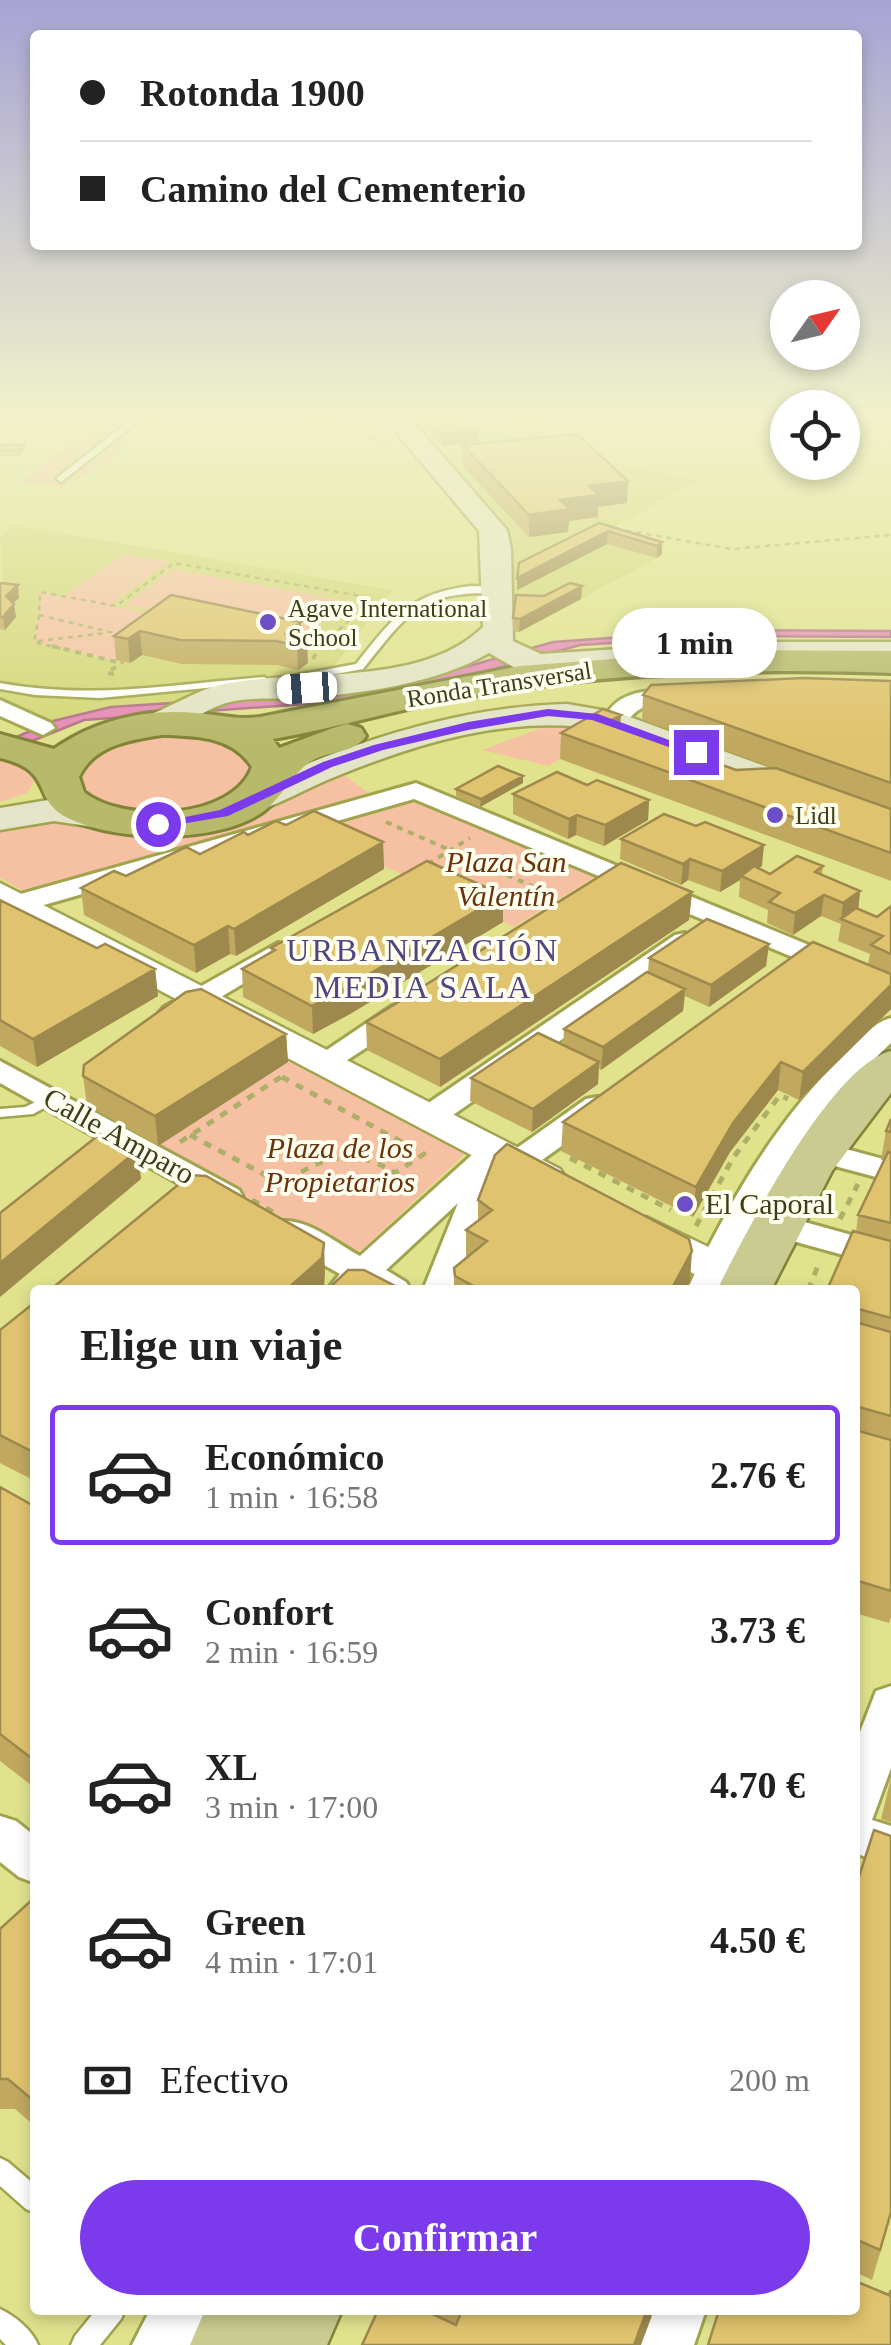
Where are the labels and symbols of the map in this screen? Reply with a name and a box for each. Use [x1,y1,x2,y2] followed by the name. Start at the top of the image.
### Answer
[770,280,860,370] north arrow
[288,595,487,651] place label: Agave International School
[614,607,778,677] callout: 1 min
[257,611,279,633] marker: Agave International School
[405,657,593,712] street label: Ronda Transversal
[276,671,338,705] car
[674,730,719,775] route end
[136,802,181,847] route start
[795,802,837,829] place label: Lidl
[764,804,786,826] marker: Lidl
[445,845,566,912] park label: Plaza San Valentín
[286,932,560,1005] district label: URBANIZACIÓN MEDIA SALA
[38,1081,200,1191] street label: Calle Amparo
[264,1131,415,1198] park label: Plaza de los Propietarios
[705,1187,834,1220] place label: El Caporal
[674,1193,696,1215] marker: El Caporal

